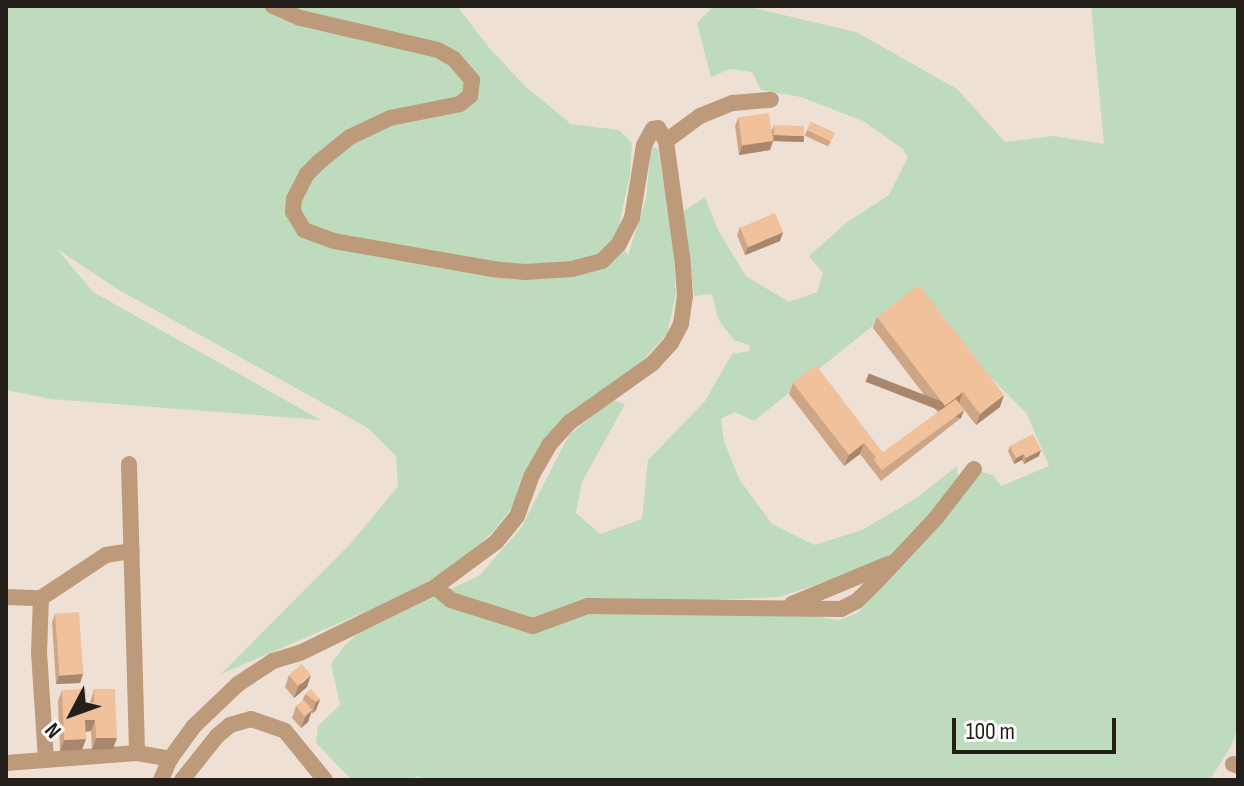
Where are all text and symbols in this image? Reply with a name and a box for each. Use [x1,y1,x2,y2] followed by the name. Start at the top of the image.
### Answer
[32,674,112,754] north arrow
[956,702,1120,752] scale bar
[39,717,68,743] text: N
[966,717,1015,746] text: 100 m

